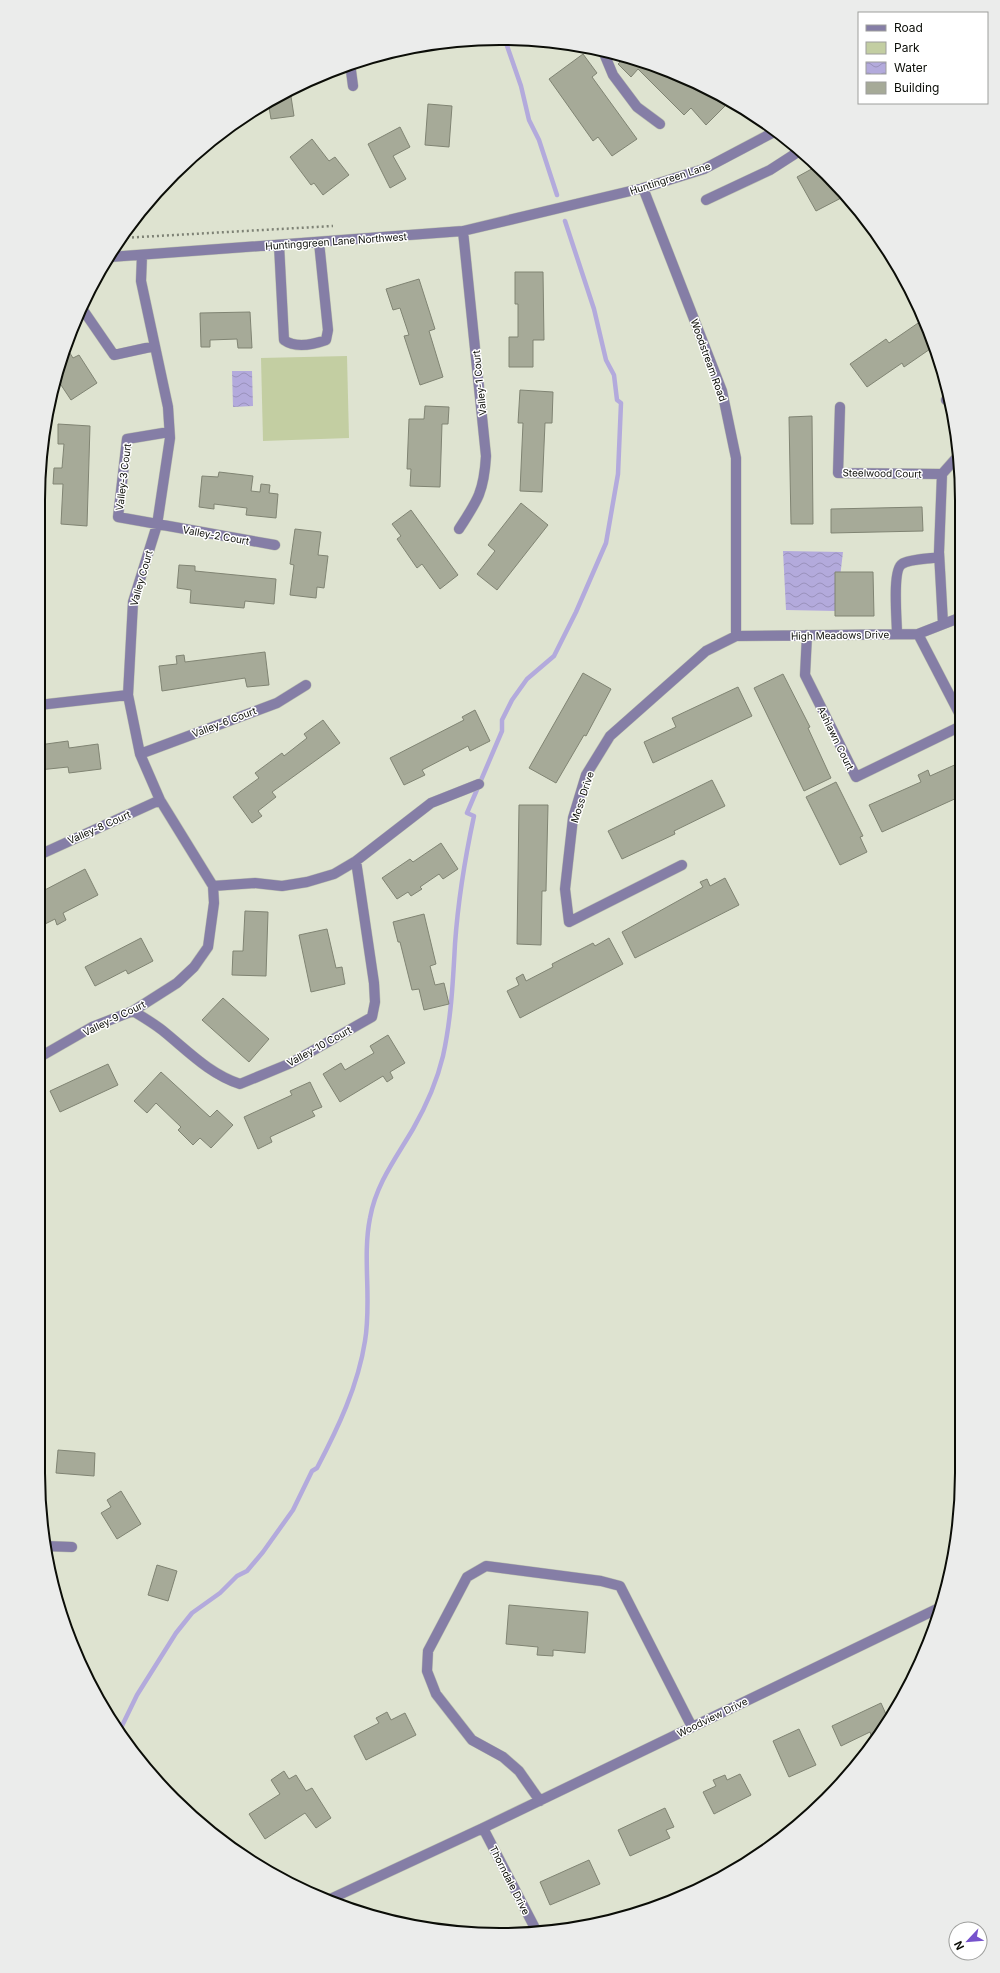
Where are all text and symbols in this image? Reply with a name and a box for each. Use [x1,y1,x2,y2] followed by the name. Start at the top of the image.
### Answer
[858,12,988,104] legend
[894,20,923,35] text: Road
[894,40,920,55] text: Park
[894,60,928,75] text: Water
[894,80,939,95] text: Building
[628,159,712,197] street label: Huntingreen Lane
[265,230,408,252] street label: Huntinggreen Lane Northwest
[689,317,729,403] street label: Woodstream Road
[470,349,488,416] street label: Valley-1 Court
[113,442,133,511] street label: Valley-3 Court
[842,466,922,480] street label: Steelwood Court
[182,523,251,547] street label: Valley-2 Court
[127,548,155,607] street label: Valley Court
[791,628,889,642] street label: High Meadows Drive
[190,704,258,740] street label: Valley-6 Court
[815,704,857,772] street label: Ashlawn Court
[568,770,596,824] street label: Moss Drive
[66,807,133,846] street label: Valley-8 Court
[81,997,148,1038] street label: Valley-9 Court
[285,1023,354,1069] street label: Valley-10 Court
[675,1695,749,1739] street label: Woodview Drive
[487,1844,533,1917] street label: Thorndale Drive
[948,1921,988,1961] north arrow
[951,1939,967,1952] text: N

